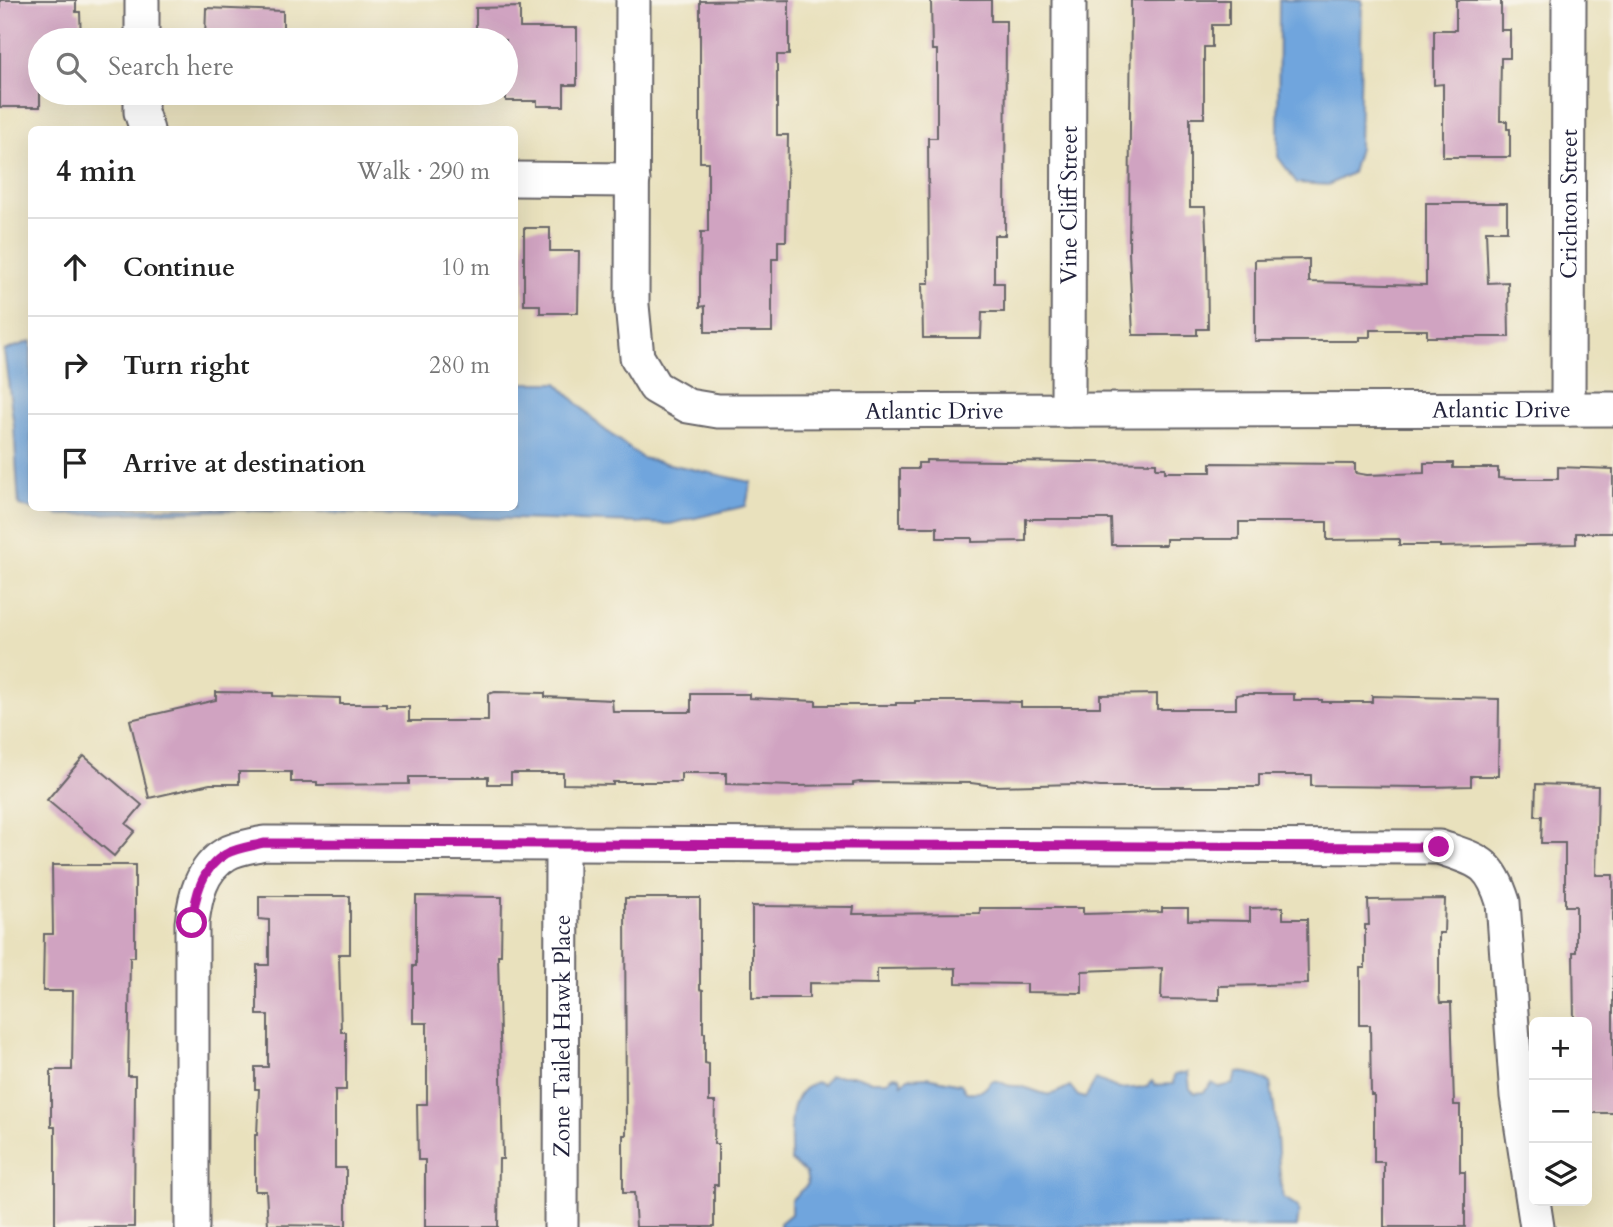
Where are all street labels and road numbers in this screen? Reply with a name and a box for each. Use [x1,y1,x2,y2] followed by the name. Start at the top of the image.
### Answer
[1053,126,1085,284] street label: Vine Cliff Street
[1553,129,1585,279] street label: Crichton Street
[1432,394,1571,425] street label: Atlantic Drive
[865,395,1004,427] street label: Atlantic Drive
[546,914,578,1158] street label: Zone Tailed Hawk Place

